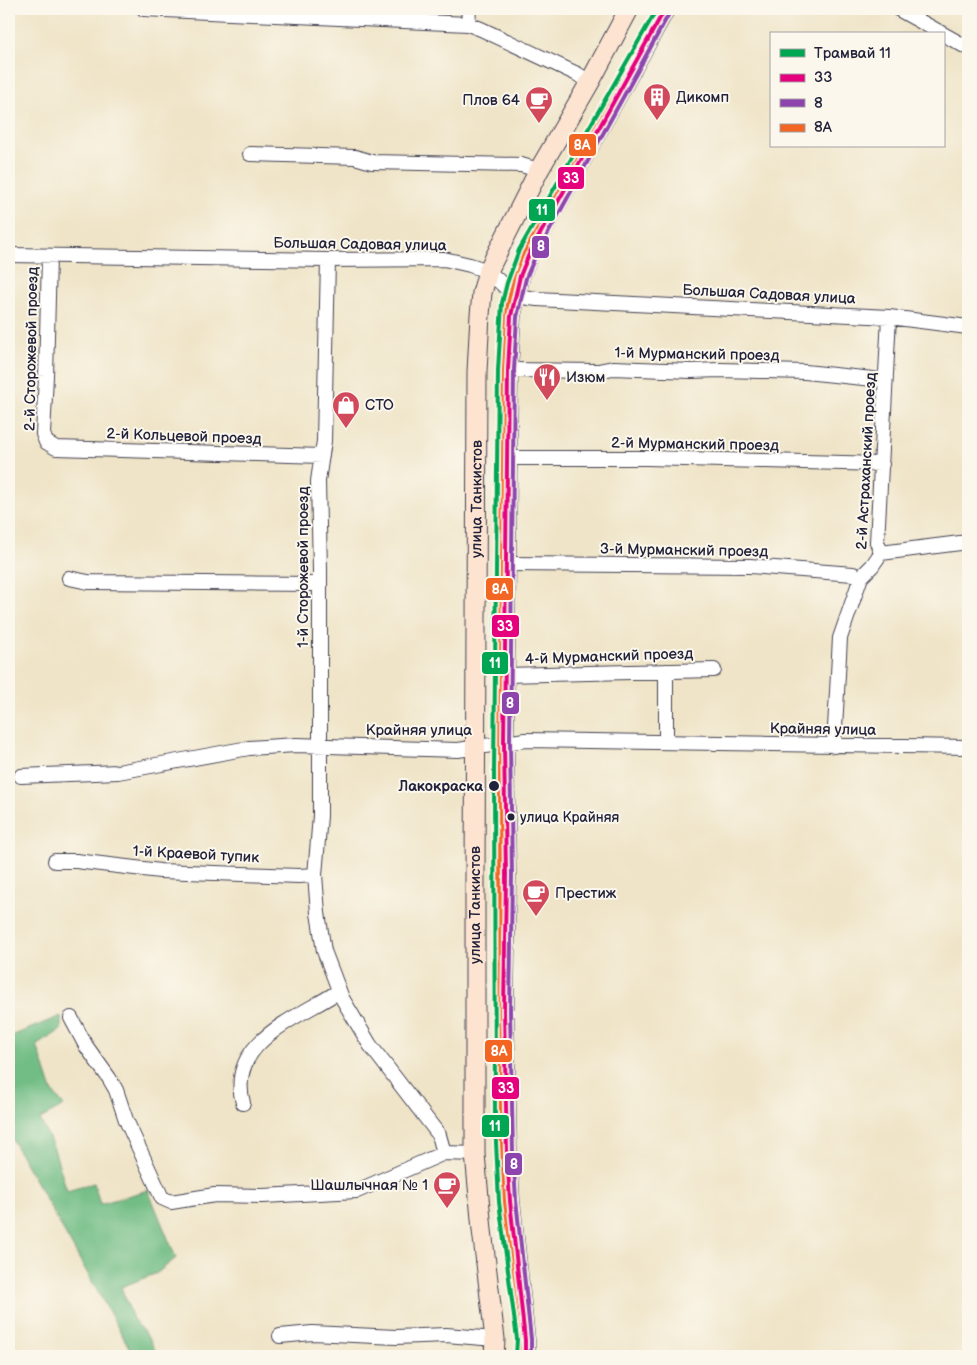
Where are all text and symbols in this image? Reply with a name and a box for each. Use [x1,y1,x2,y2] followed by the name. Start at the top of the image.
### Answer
[770,32,944,148] legend
[814,44,891,63] text: Трамвай 11
[814,68,832,87] text: 33
[642,82,672,121] building icon: Дикомп
[524,85,554,124] cafe icon: Плов 64
[676,88,729,107] place label: Дикомп
[462,91,520,110] place label: Плов 64
[814,94,823,113] text: 8
[814,118,833,137] text: 8А
[568,133,597,157] line badge: 8А
[573,137,591,154] text: 8А
[557,166,585,190] line badge: 33
[563,170,579,187] text: 33
[528,198,556,222] line badge: 11
[536,202,548,219] text: 11
[273,233,447,256] street label: Большая Садовая улица
[531,235,550,259] line badge: 8
[537,238,545,255] text: 8
[21,267,42,431] street label: 2-й Сторожевой проезд
[682,280,856,309] street label: Большая Садовая улица
[614,344,780,365] street label: 1-й Мурманский проезд
[532,362,562,401] restaurant icon: Изюм
[566,368,605,387] place label: Изюм
[852,372,881,550] street label: 2-й Астраханский проезд
[331,390,361,429] shop icon: СТО
[365,396,394,415] place label: СТО
[106,424,262,449] street label: 2-й Кольцевой проезд
[611,434,779,455] street label: 2-й Мурманский проезд
[467,440,487,558] street label: улица Танкистов
[294,486,313,648] street label: 1-й Сторожевой проезд
[600,540,768,561] street label: 3-й Мурманский проезд
[485,577,514,601] line badge: 8А
[491,581,509,598] text: 8А
[491,614,520,638] line badge: 33
[497,618,513,635] text: 33
[525,644,694,669] street label: 4-й Мурманский проезд
[481,651,509,675] line badge: 11
[489,655,501,672] text: 11
[501,691,520,715] line badge: 8
[506,695,514,712] text: 8
[770,719,876,740] street label: Крайняя улица
[366,721,472,740] street label: Крайняя улица
[397,777,483,796] place label: Лакокраска
[487,779,501,793] marker: Лакокраска
[520,809,619,826] place label: улица Крайняя
[506,812,516,822] marker: улица Крайняя
[132,842,260,867] street label: 1-й Краевой тупик
[466,846,485,964] street label: улица Танкистов
[521,878,551,917] cafe icon: Престиж
[555,884,617,903] place label: Престиж
[484,1039,513,1063] line badge: 8А
[490,1043,508,1060] text: 8А
[491,1076,520,1100] line badge: 33
[498,1080,514,1097] text: 33
[481,1114,510,1138] line badge: 11
[489,1118,501,1135] text: 11
[504,1152,523,1176] line badge: 8
[510,1156,518,1173] text: 8
[432,1170,462,1209] cafe icon: Шашлычная № 1
[310,1176,428,1195] place label: Шашлычная № 1

